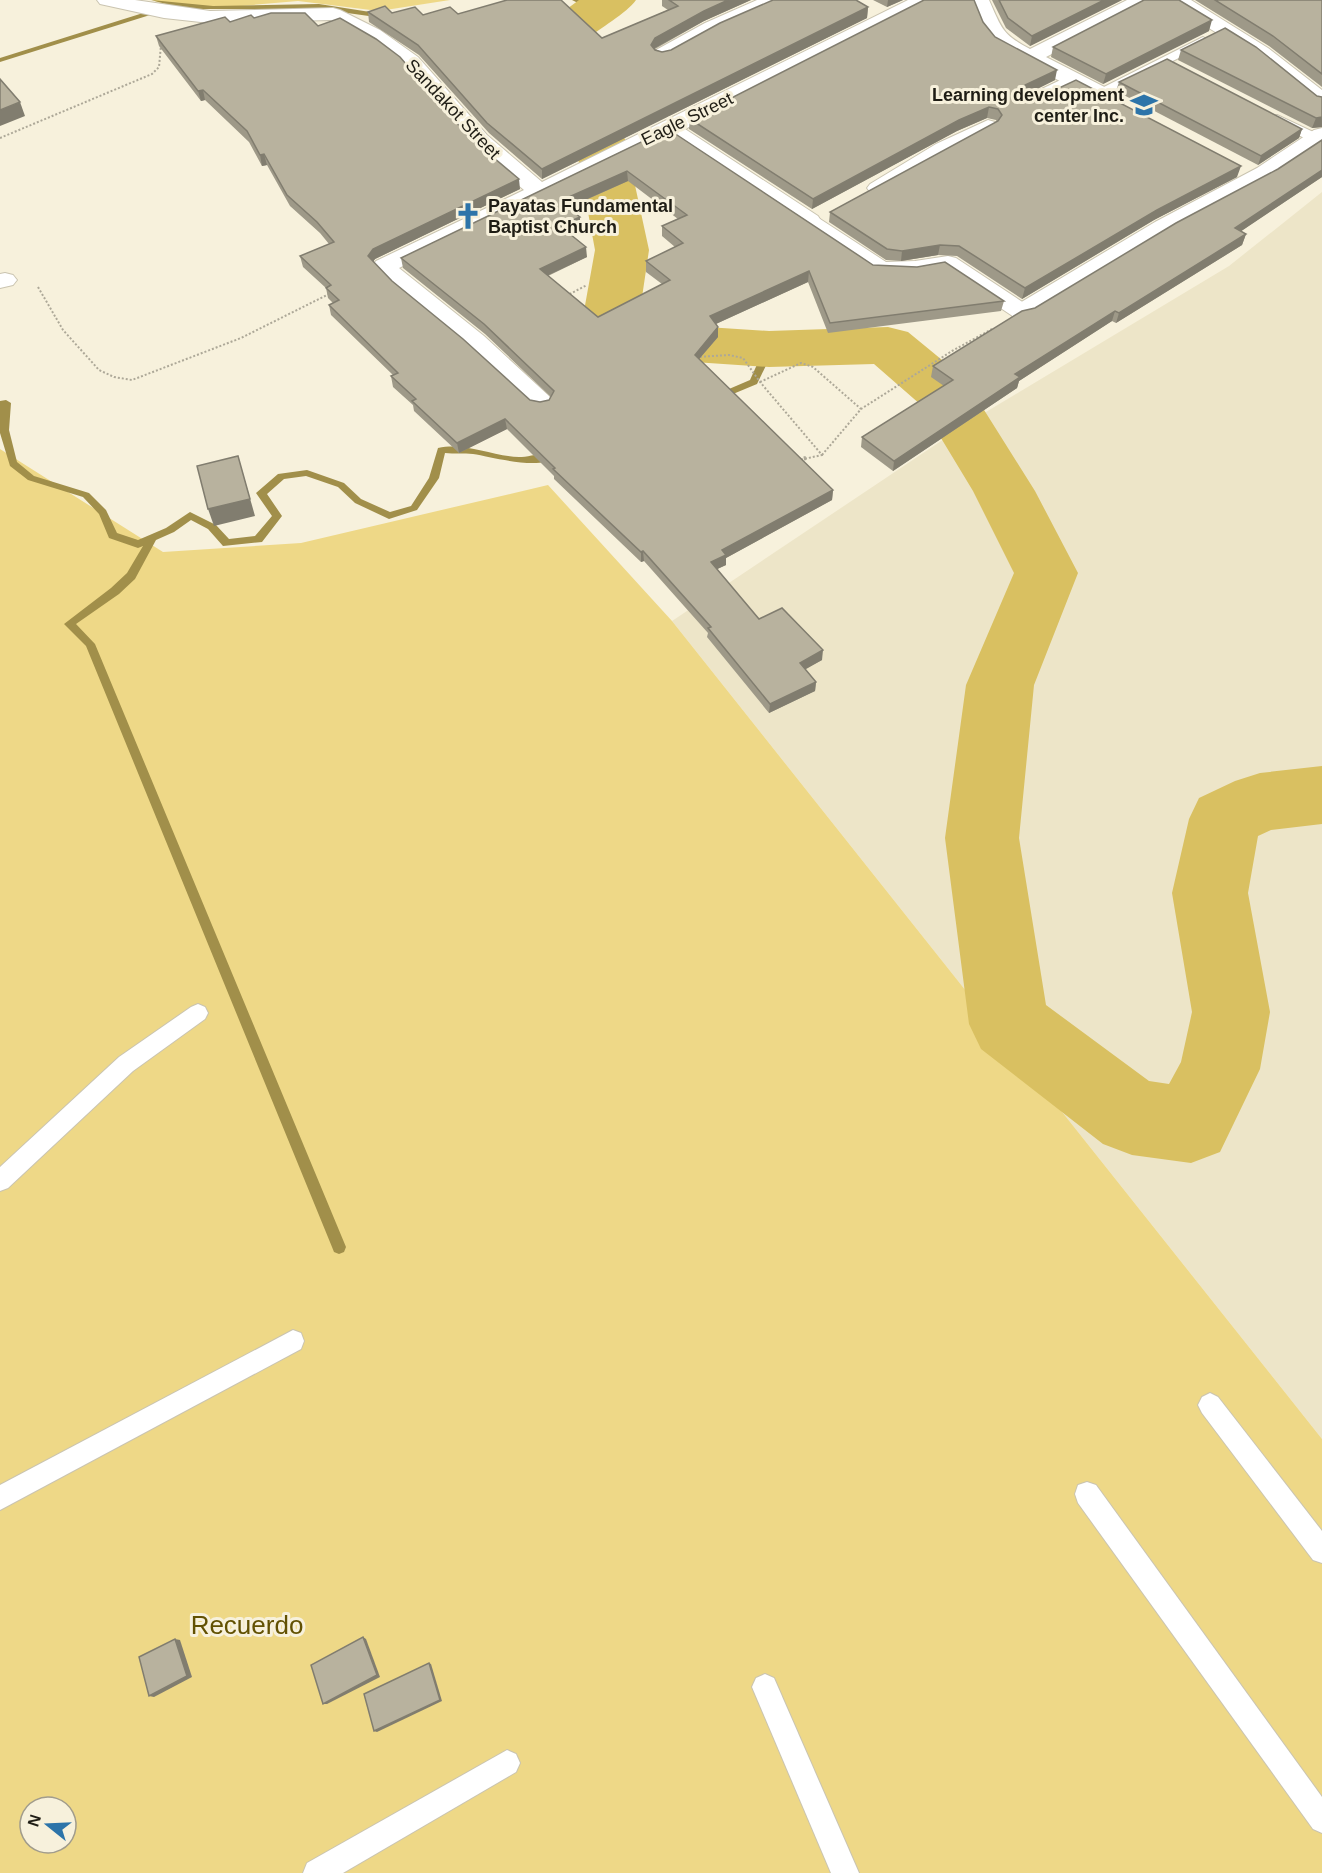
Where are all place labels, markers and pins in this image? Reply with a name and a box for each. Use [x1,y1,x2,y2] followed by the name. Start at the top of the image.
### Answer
[932,85,1124,126] place label: Learning development center Inc.
[1129,90,1159,120] school or university icon: Learning development center Inc.
[488,196,673,237] place label: Payatas Fundamental Baptist Church
[453,201,483,231] church icon: Payatas Fundamental Baptist Church

